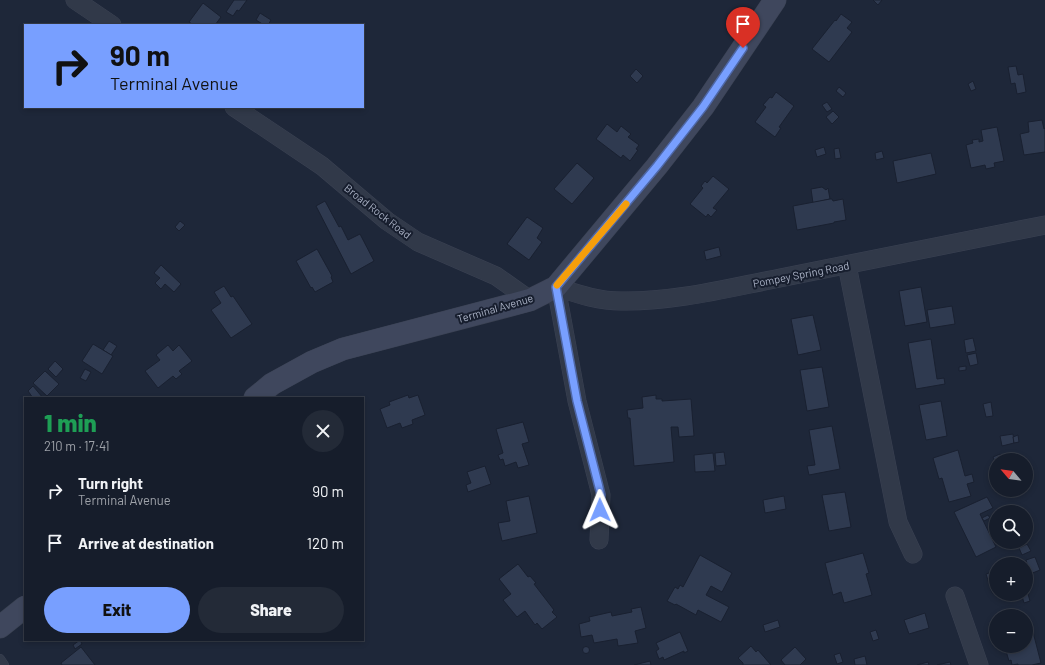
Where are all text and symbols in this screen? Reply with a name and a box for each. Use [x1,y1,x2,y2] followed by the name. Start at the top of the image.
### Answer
[726,7.0,760,48] pin
[732,13,754,35] icon: arrive
[110,38,170,72] text: 90 m
[44,40,96,92] icon: right
[110,72,238,94] text: Terminal Avenue
[342,181,414,241] street label: Broad Rock Road
[752,258,850,290] street label: Pompey Spring Road
[455,291,535,325] street label: Terminal Avenue
[44,408,97,437] text: 1 min
[302,410,344,452] button: close
[44,438,110,454] text: 210 m · 17:41
[989,453,1033,497] north arrow
[989,453,1033,653] map controls
[78,474,143,492] text: Turn right
[44,480,66,502] icon: right
[312,482,344,500] text: 90 m
[579,489,621,531] position arrow
[78,492,171,508] text: Terminal Avenue
[989,505,1033,549] button: search
[44,532,66,554] icon: arrive
[78,534,214,552] text: Arrive at destination
[307,534,344,552] text: 120 m
[989,557,1033,601] button: +
[44,587,190,633] button: Exit
[198,587,344,633] button: Share
[989,609,1033,653] button: −

